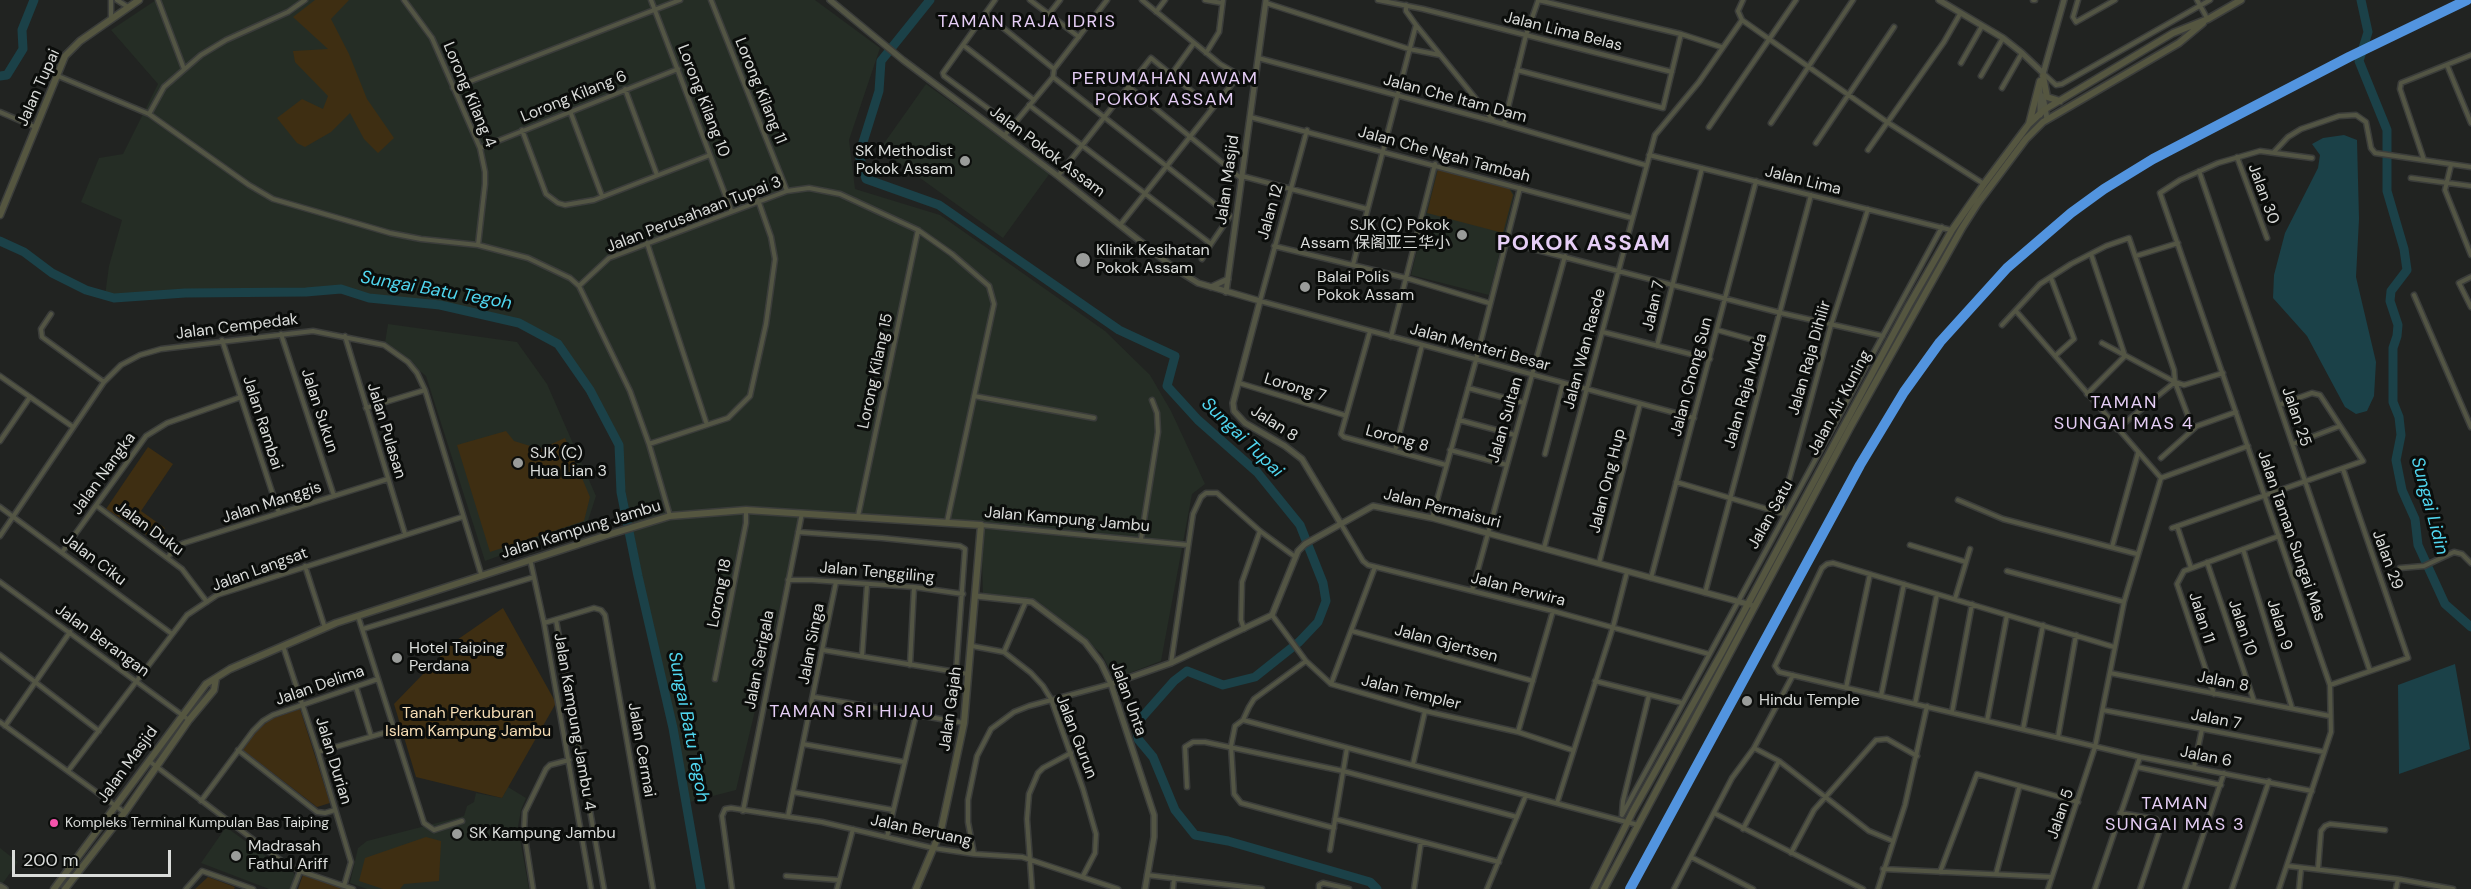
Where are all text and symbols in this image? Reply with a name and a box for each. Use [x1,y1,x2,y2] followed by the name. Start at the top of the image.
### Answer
[1502,8,1624,56] street label: Jalan Lima Belas
[938,11,1116,33] district label: TAMAN RAJA IDRIS
[730,35,790,147] street label: Lorong Kilang 11
[438,39,500,151] street label: Lorong Kilang 4
[673,42,733,160] street label: Lorong Kilang 10
[13,46,65,130] street label: Jalan Tupai
[518,67,630,127] street label: Lorong Kilang 6
[1072,68,1258,110] district label: PERUMAHAN AWAM POKOK ASSAM
[1381,71,1529,127] street label: Jalan Che Itam Dam
[985,102,1109,202] street label: Jalan Pokok Assam
[1356,123,1532,187] street label: Jalan Che Ngah Tambah
[1212,134,1244,226] street label: Jalan Masjid
[855,142,953,180] place label: SK Methodist Pokok Assam
[958,154,972,168] marker: SK Methodist Pokok Assam
[2243,161,2283,227] street label: Jalan 30
[1763,162,1843,200] street label: Jalan Lima
[604,173,784,257] street label: Jalan Perusahaan Tupai 3
[1254,182,1288,242] street label: Jalan 12
[1300,216,1450,254] place label: SJK (C) Pokok Assam 保阁亚三华小
[1455,228,1469,242] marker: SJK (C) Pokok Assam 保阁亚三华小
[1497,231,1671,257] district label: POKOK ASSAM
[1096,241,1210,279] place label: Klinik Kesihatan Pokok Assam
[1074,251,1092,269] marker: Klinik Kesihatan Pokok Assam
[359,267,513,315] water label: Sungai Batu Tegoh
[1317,268,1414,306] place label: Balai Polis Pokok Assam
[1639,279,1669,333] street label: Jalan 7
[1298,280,1312,294] marker: Balai Polis Pokok Assam
[1560,286,1610,412] street label: Jalan Wan Rasde
[1784,298,1836,418] street label: Jalan Raja Dihilir
[175,310,299,344] street label: Jalan Cempedak
[854,311,898,431] street label: Lorong Kilang 15
[1667,315,1717,439] street label: Jalan Chong Sun
[1408,320,1552,376] street label: Jalan Menteri Besar
[1720,331,1772,451] street label: Jalan Raja Muda
[1804,347,1876,459] street label: Jalan Air Kuning
[296,367,342,455] street label: Jalan Sukun
[1262,370,1328,406] street label: Lorong 7
[238,374,286,472] street label: Jalan Rambai
[1485,375,1527,465] street label: Jalan Sultan
[362,381,410,481] street label: Jalan Pulasan
[2277,385,2315,449] street label: Jalan 25
[2054,392,2194,434] district label: TAMAN SUNGAI MAS 4
[1197,394,1287,482] water label: Sungai Tupai
[1247,402,1301,446] street label: Jalan 8
[1363,421,1431,457] street label: Lorong 8
[1586,427,1630,535] street label: Jalan Ong Hup
[68,429,140,519] street label: Jalan Nangka
[530,444,607,482] place label: SJK (C) Hua Lian 3
[2253,448,2329,624] street label: Jalan Taman Sungai Mas
[2406,455,2452,557] water label: Sungai Lidin
[511,456,525,470] marker: SJK (C) Hua Lian 3
[1744,477,1798,553] street label: Jalan Satu
[220,478,324,528] street label: Jalan Manggis
[1381,485,1503,533] street label: Jalan Permaisuri
[499,497,663,563] street label: Jalan Kampung Jambu
[111,498,187,560] street label: Jalan Duku
[983,503,1151,537] street label: Jalan Kampung Jambu
[2367,528,2407,592] street label: Jalan 29
[58,530,130,590] street label: Jalan Ciku
[210,544,310,596] street label: Jalan Langsat
[704,557,736,629] street label: Lorong 18
[819,558,935,588] street label: Jalan Tenggiling
[1469,569,1567,611] street label: Jalan Perwira
[2184,590,2218,646] street label: Jalan 11
[2223,597,2261,659] street label: Jalan 10
[2262,597,2296,653] street label: Jalan 9
[51,600,153,682] street label: Jalan Berangan
[795,602,829,686] street label: Jalan Singa
[741,609,779,711] street label: Jalan Serigala
[1392,621,1500,667] street label: Jalan Gjertsen
[549,632,599,812] street label: Jalan Kampung Jambu 4
[409,639,504,677] place label: Hotel Taiping Perdana
[663,650,713,804] water label: Sungai Batu Tegoh
[390,651,404,665] marker: Hotel Taiping Perdana
[1106,660,1150,738] street label: Jalan Unta
[273,662,367,710] street label: Jalan Delima
[936,666,966,752] street label: Jalan Gajah
[2196,668,2250,696] street label: Jalan 8
[1359,671,1463,715] street label: Jalan Templer
[1759,691,1860,711] place label: Hindu Temple
[1051,692,1101,782] street label: Jalan Gurun
[1740,694,1754,708] marker: Hindu Temple
[623,701,659,799] street label: Jalan Cermai
[769,701,935,723] district label: TAMAN SRI HIJAU
[385,704,551,742] park label: Tanah Perkuburan Islam Kampung Jambu
[2189,706,2243,734] street label: Jalan 7
[311,715,355,807] street label: Jalan Durian
[94,723,162,807] street label: Jalan Masjid
[2178,743,2234,771] street label: Jalan 6
[2043,786,2079,842] street label: Jalan 5
[2105,793,2245,836] district label: TAMAN SUNGAI MAS 3
[869,811,973,851] street label: Jalan Beruang
[65,815,329,831] place label: Kompleks Terminal Kumpulan Bas Taiping
[48,817,60,829] marker: Kompleks Terminal Kumpulan Bas Taiping
[469,824,616,844] place label: SK Kampung Jambu
[450,827,464,841] marker: SK Kampung Jambu
[248,837,328,875] place label: Madrasah Fathul Ariff
[15,838,174,876] scale bar
[23,848,79,872] text: 200 m
[229,849,243,863] marker: Madrasah Fathul Ariff

